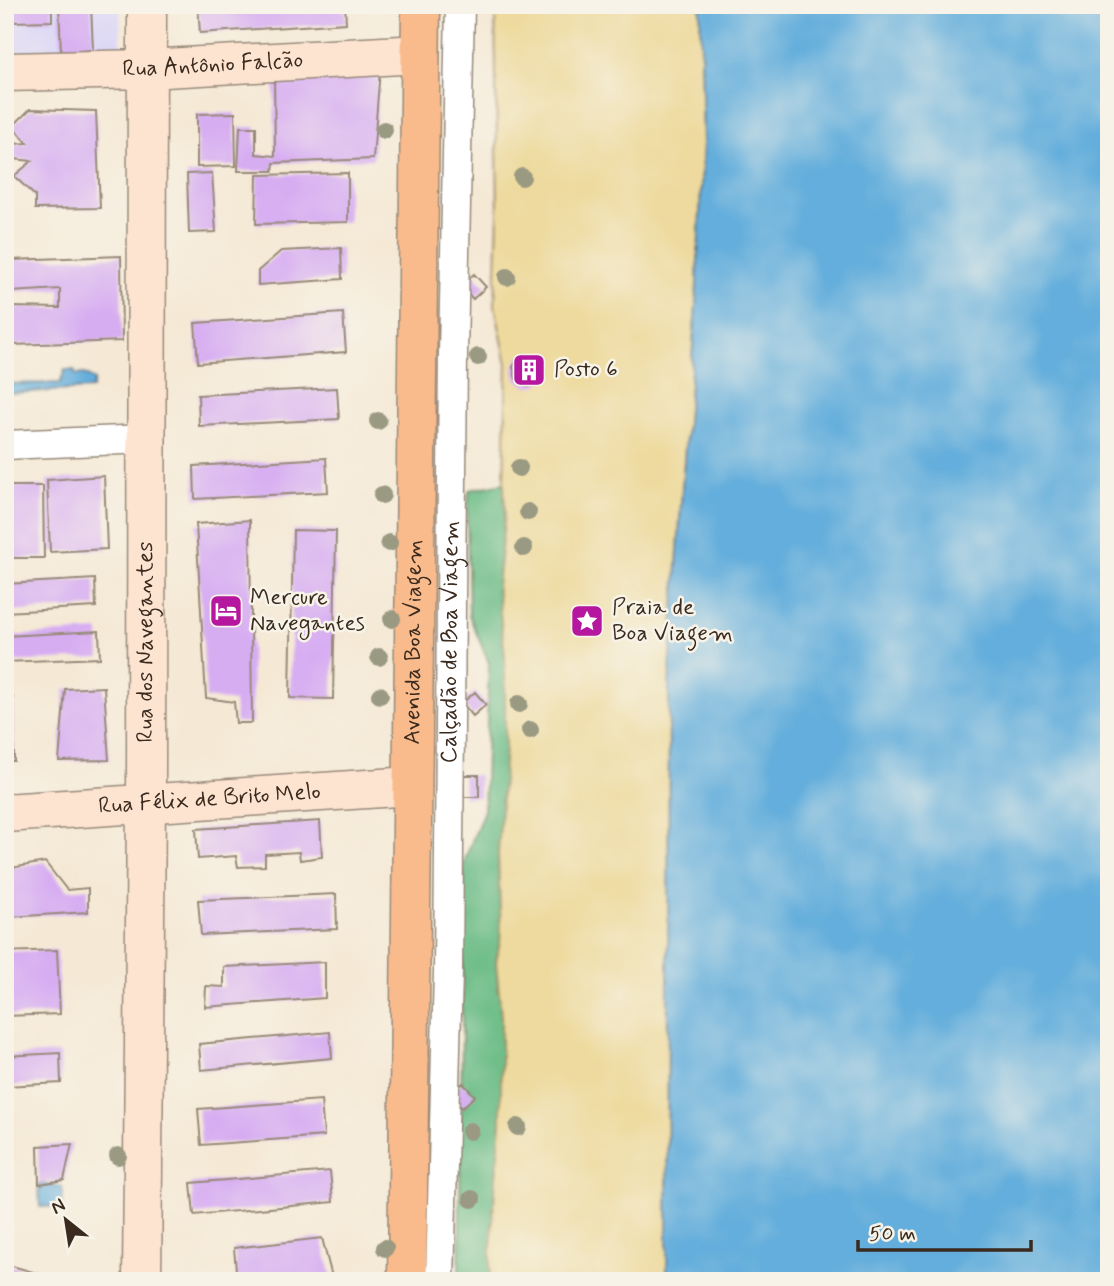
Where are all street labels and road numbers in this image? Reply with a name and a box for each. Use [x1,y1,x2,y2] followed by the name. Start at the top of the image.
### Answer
[122,45,304,85] street label: Rua Antônio Falcão
[435,521,468,764] street label: Calçadão de Boa Viagem
[398,539,432,745] street label: Avenida Boa Viagem
[131,541,163,743] street label: Rua dos Navegantes
[97,777,322,822] street label: Rua Félix de Brito Melo

